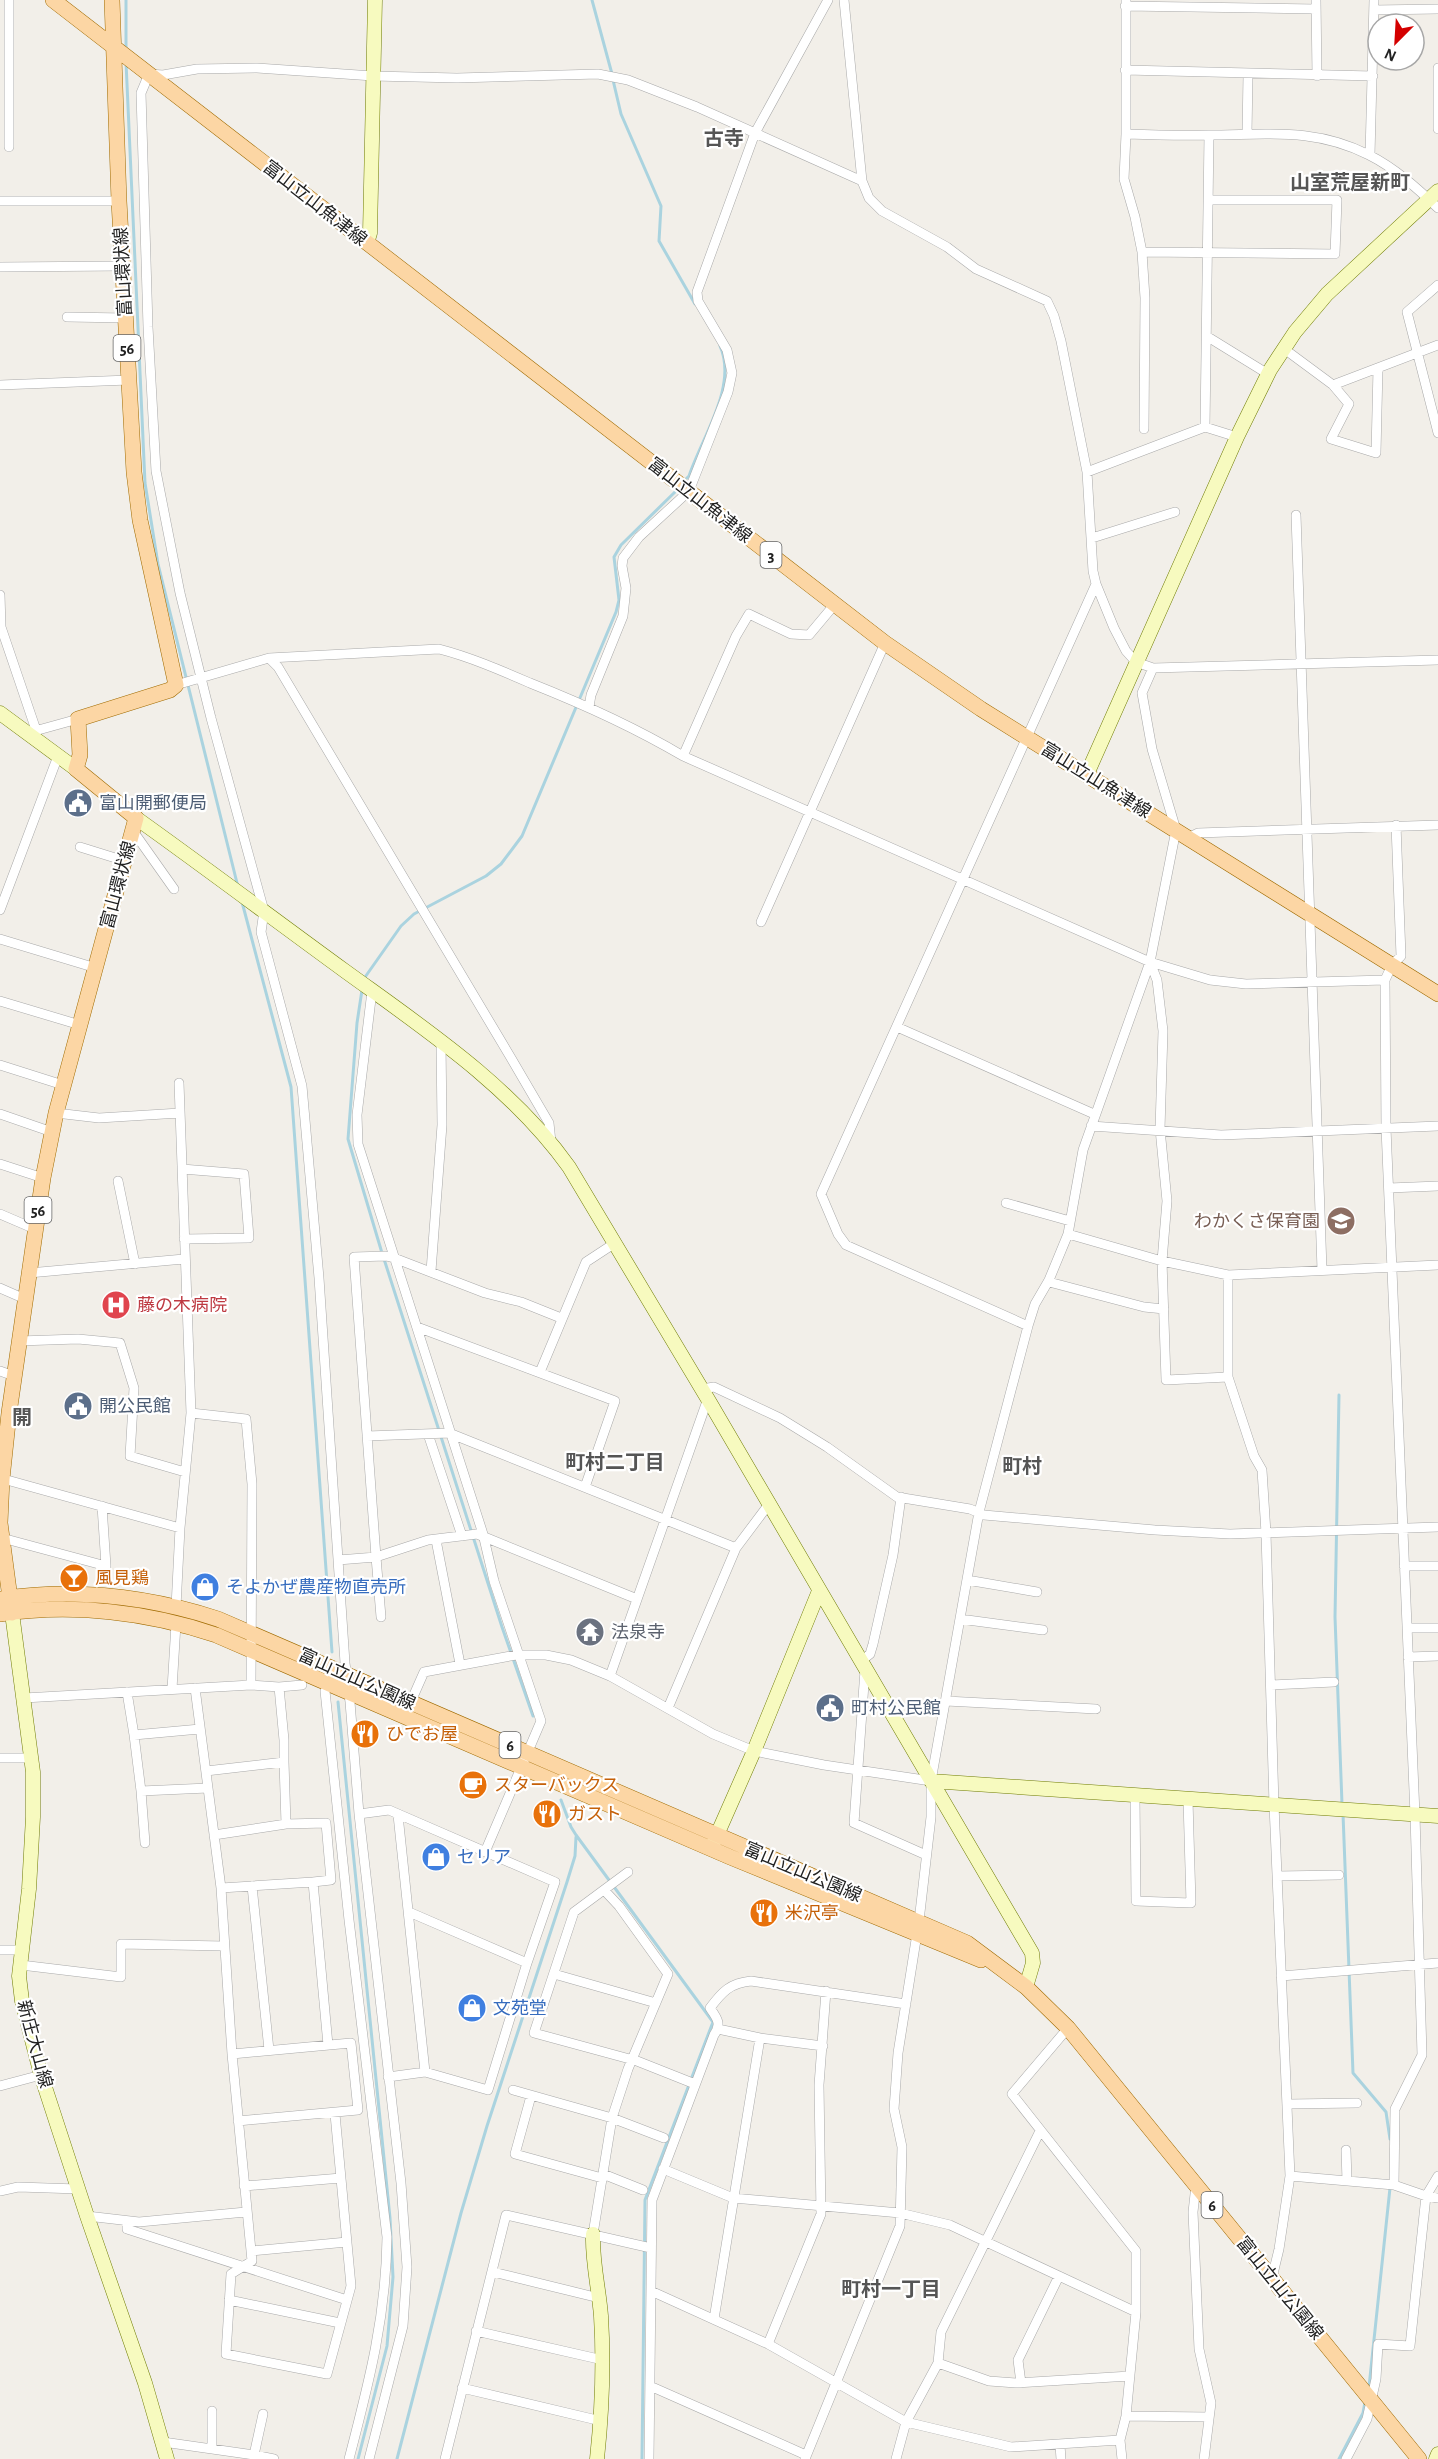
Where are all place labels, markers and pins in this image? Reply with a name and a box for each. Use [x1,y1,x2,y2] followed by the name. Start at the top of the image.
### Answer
[62,787,94,819] public building icon: 富山開郵便局
[99,794,207,813] place label: 富山開郵便局
[1325,1205,1357,1237] school or university icon: わかくさ保育園
[1194,1212,1320,1231] place label: わかくさ保育園
[100,1289,132,1321] hospital icon: 藤の木病院
[137,1296,227,1315] place label: 藤の木病院
[62,1390,94,1422] public building icon: 開公民館
[99,1397,171,1416] place label: 開公民館
[58,1562,90,1594] bar icon: 風見鶏
[95,1568,149,1588] place label: 風見鶏
[189,1571,221,1603] shop icon: そよかぜ農産物直売所
[226,1577,406,1597] place label: そよかぜ農産物直売所
[574,1616,606,1648] temple icon: 法泉寺
[611,1623,665,1642] place label: 法泉寺
[814,1692,846,1724] public building icon: 町村公民館
[851,1698,941,1718] place label: 町村公民館
[349,1718,381,1750] restaurant icon: ひでお屋
[386,1726,458,1744] place label: ひでお屋
[457,1769,489,1801] cafe icon: スターバックス
[494,1776,619,1795] place label: スターバックス
[531,1798,563,1830] restaurant icon: ガスト
[568,1805,622,1824] place label: ガスト
[420,1841,452,1873] shop icon: セリア
[457,1849,511,1867] place label: セリア
[748,1897,780,1929] restaurant icon: 米沢亭
[785,1904,839,1923] place label: 米沢亭
[456,1992,488,2024] shop icon: 文苑堂
[493,1999,547,2018] place label: 文苑堂

